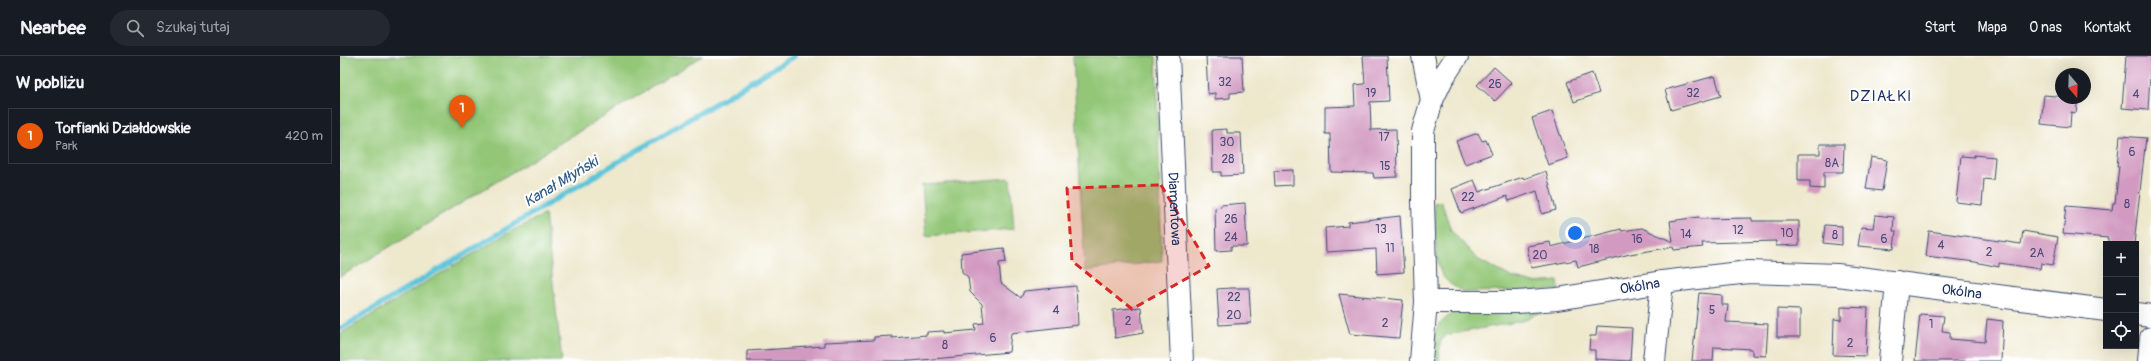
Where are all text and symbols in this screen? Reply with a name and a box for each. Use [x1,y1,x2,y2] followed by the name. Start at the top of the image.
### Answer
[110,10,390,46] search box
[20,16,86,40] text: Nearbee
[124,17,146,39] icon: search
[156,18,230,37] text: Szukaj tutaj
[1924,19,1955,36] text: Start
[1977,19,2007,36] text: Mapa
[2029,19,2062,36] text: O nas
[2084,19,2131,36] text: Kontakt
[2055,68,2091,104] north arrow
[16,72,84,93] text: W pobliżu
[1218,75,1232,90] house number: 32
[1488,77,1502,92] house number: 26
[1366,86,1376,101] house number: 19
[1686,86,1700,101] house number: 32
[1850,87,1912,106] district label: DZIAŁKI
[2133,87,2140,102] house number: 4
[449,95,475,128] pin: 1
[55,119,191,138] text: Torfianki Działdowskie
[27,128,33,144] text: 1
[285,128,323,144] text: 420 m
[1378,130,1390,145] house number: 17
[1220,135,1234,150] house number: 30
[55,138,78,154] text: Park
[2129,145,2136,160] house number: 6
[520,151,604,212] water label: Kanał Młyński
[1222,152,1234,167] house number: 28
[1825,156,1839,171] house number: 8A
[1379,159,1391,174] house number: 15
[1165,172,1185,246] street label: Diamentowa
[1461,190,1475,205] house number: 22
[2124,197,2130,212] house number: 8
[1224,212,1238,227] house number: 26
[1375,222,1387,237] house number: 13
[1565,223,1585,243] your location
[1732,223,1744,238] house number: 12
[1781,226,1793,241] house number: 10
[1680,227,1692,242] house number: 14
[1832,228,1838,243] house number: 8
[1224,230,1238,245] house number: 24
[1631,232,1643,247] house number: 16
[1881,232,1888,247] house number: 6
[1938,238,1945,253] house number: 4
[1385,241,1395,256] house number: 11
[2103,241,2139,349] map controls
[2103,241,2139,277] button: +
[1589,242,1599,257] house number: 18
[1986,245,1993,260] house number: 2
[2030,246,2044,261] house number: 2A
[1533,248,1547,263] house number: 20
[1619,274,1661,297] street label: Okólna
[2103,277,2139,313] button: −
[1941,280,1983,302] street label: Okólna
[1227,290,1241,305] house number: 22
[1053,303,1060,318] house number: 4
[1709,303,1715,318] house number: 5
[1227,308,1241,323] house number: 20
[2103,313,2139,349] button: locate
[1125,314,1132,329] house number: 2
[1382,316,1389,331] house number: 2
[1929,317,1933,332] house number: 1
[990,331,997,346] house number: 6
[1847,336,1854,351] house number: 2
[942,338,948,353] house number: 8

